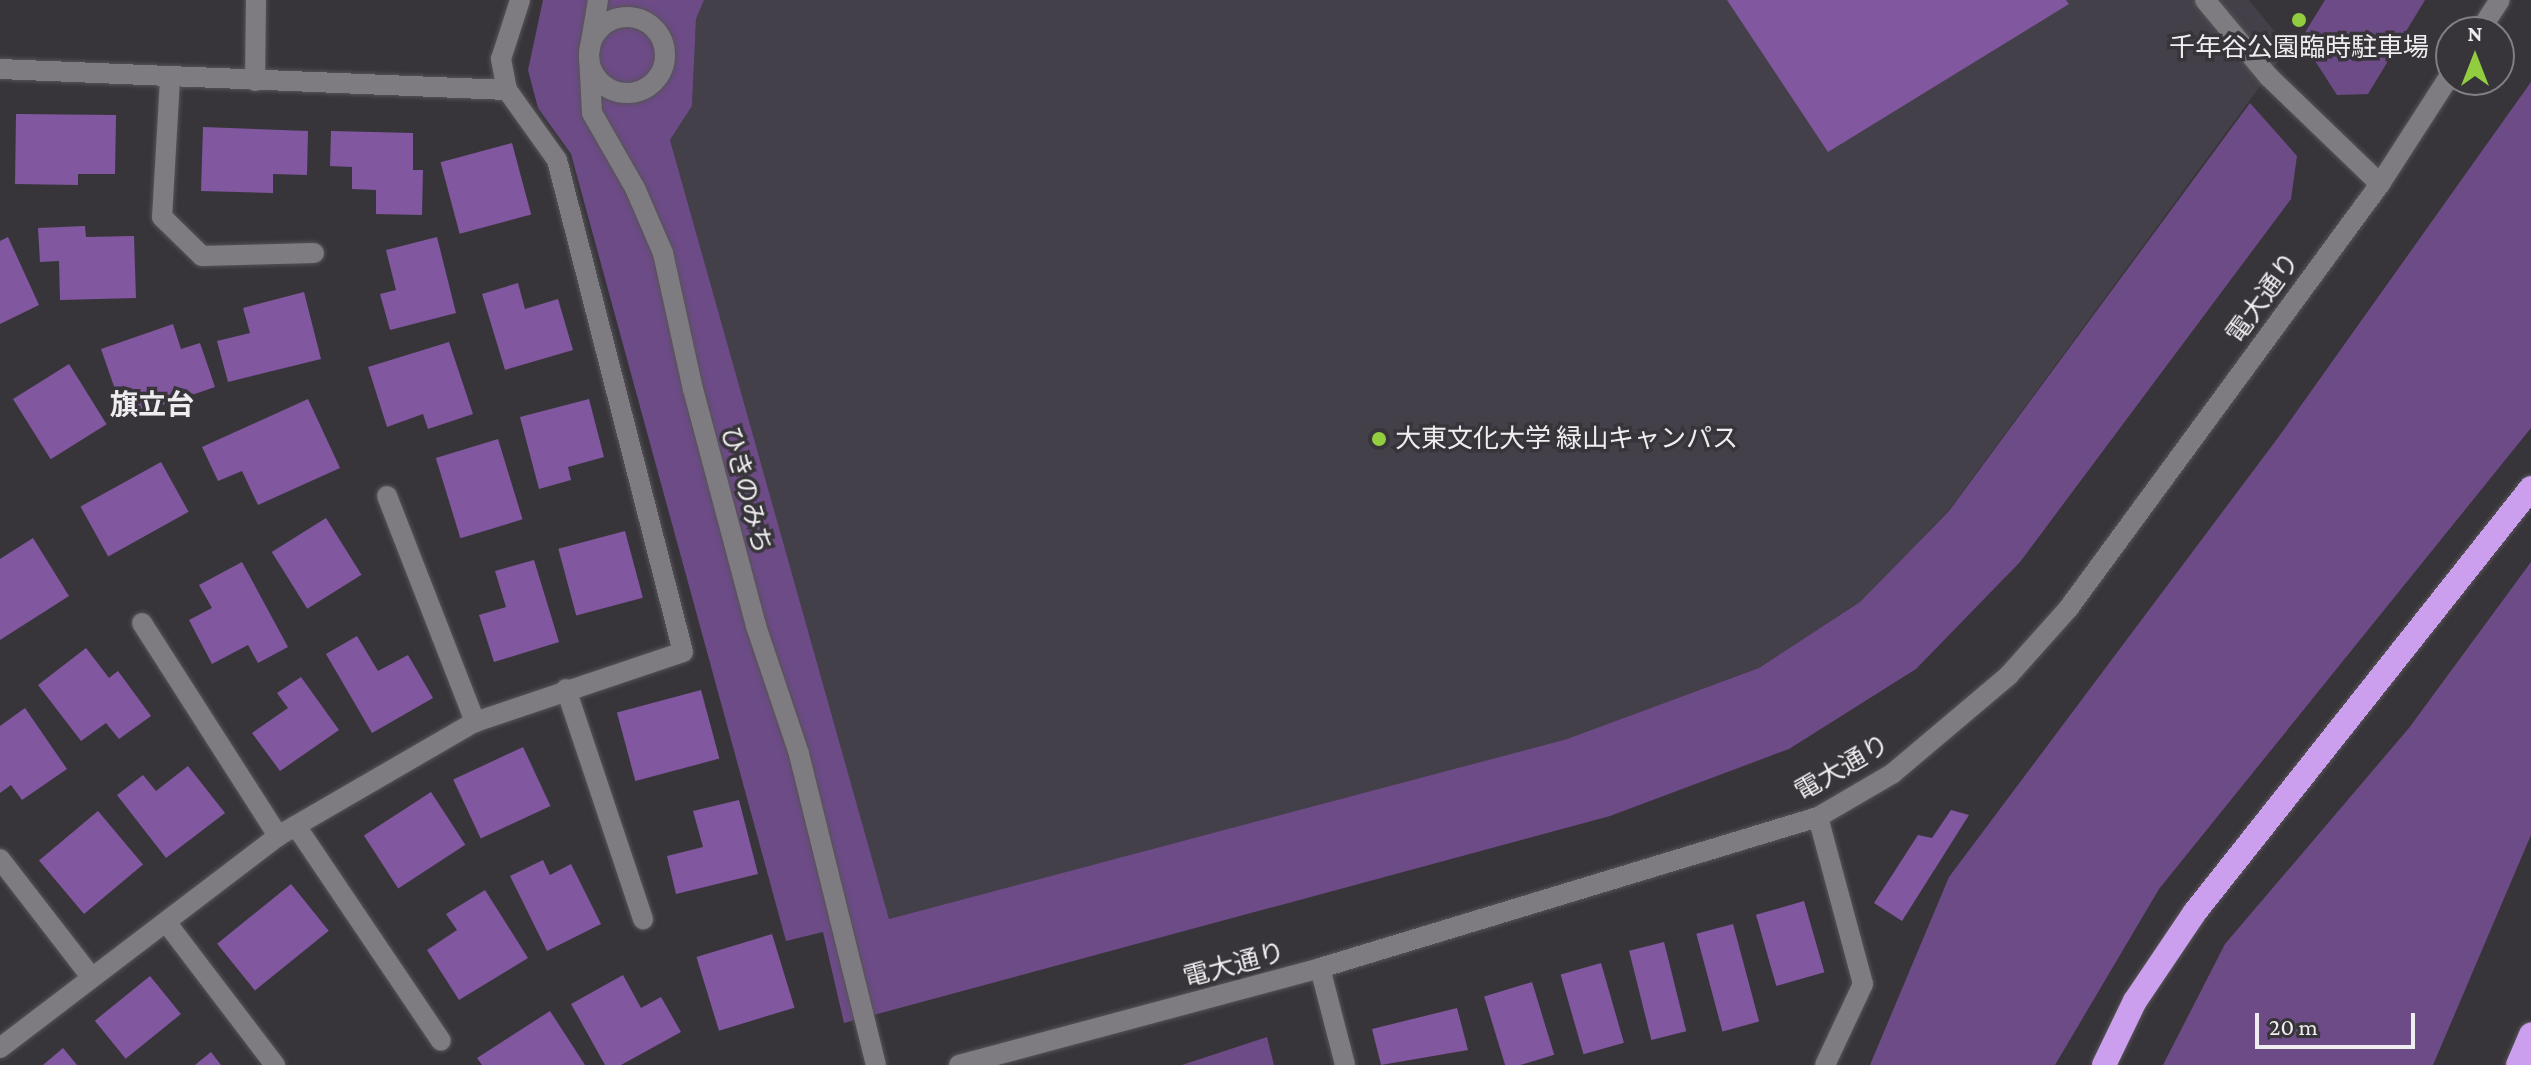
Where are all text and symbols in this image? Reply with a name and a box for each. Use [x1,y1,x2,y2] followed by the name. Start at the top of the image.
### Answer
[2290,11,2308,29] marker: 千年谷公園臨時駐車場
[2435,16,2515,96] north arrow
[2468,21,2483,46] text: N
[2169,32,2429,64] place label: 千年谷公園臨時駐車場
[2220,247,2306,349] street label: 電大通り
[110,388,194,422] district label: 旗立台
[714,423,778,557] street label: ひきのみち
[1395,423,1738,455] place label: 大東文化大学 緑山キャンパス
[1370,430,1388,448] marker: 大東文化大学 緑山キャンパス
[1789,728,1895,808] street label: 電大通り
[1180,936,1288,994] street label: 電大通り
[2259,997,2419,1047] scale bar
[2269,1013,2318,1040] text: 20 m

